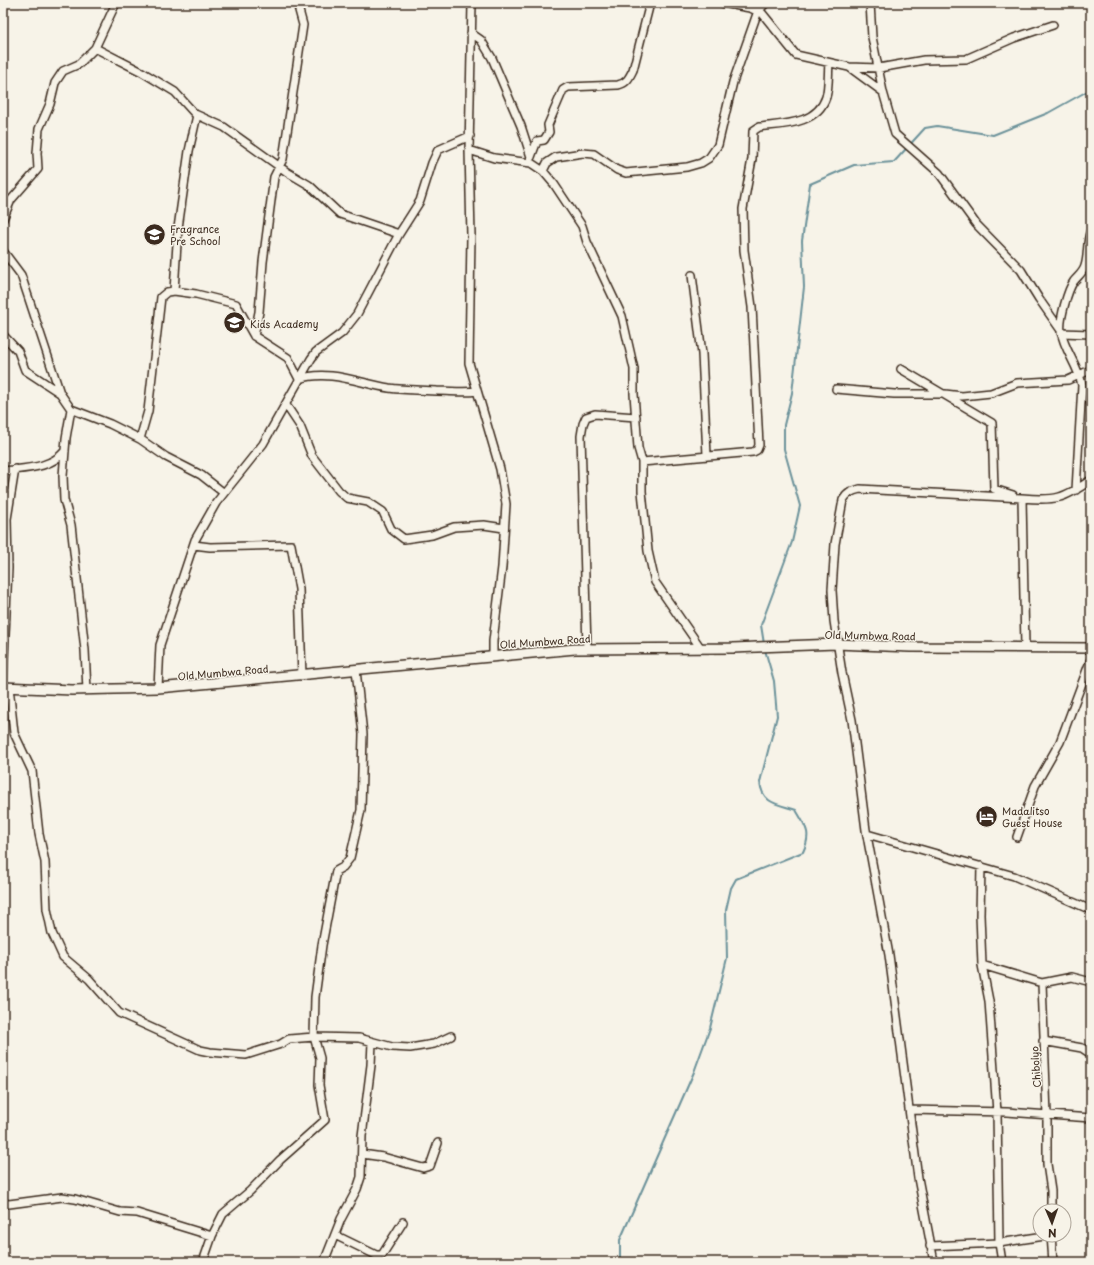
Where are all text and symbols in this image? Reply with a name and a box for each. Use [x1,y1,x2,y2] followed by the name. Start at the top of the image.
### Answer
[142,221,168,247] school or university icon: Fragrance Pre School
[170,221,221,248] place label: Fragrance Pre School
[221,310,247,336] school or university icon: Kids Academy
[250,316,319,331] place label: Kids Academy
[824,627,916,643] street label: Old Mumbwa Road
[499,630,591,652] street label: Old Mumbwa Road
[177,661,269,683] street label: Old Mumbwa Road
[974,803,1000,829] hotel icon: Madalitso Guest House
[1002,803,1063,830] place label: Madalitso Guest House
[1026,1045,1045,1088] street label: Chibolyo
[1032,1203,1072,1243] north arrow
[1047,1225,1057,1242] text: N

